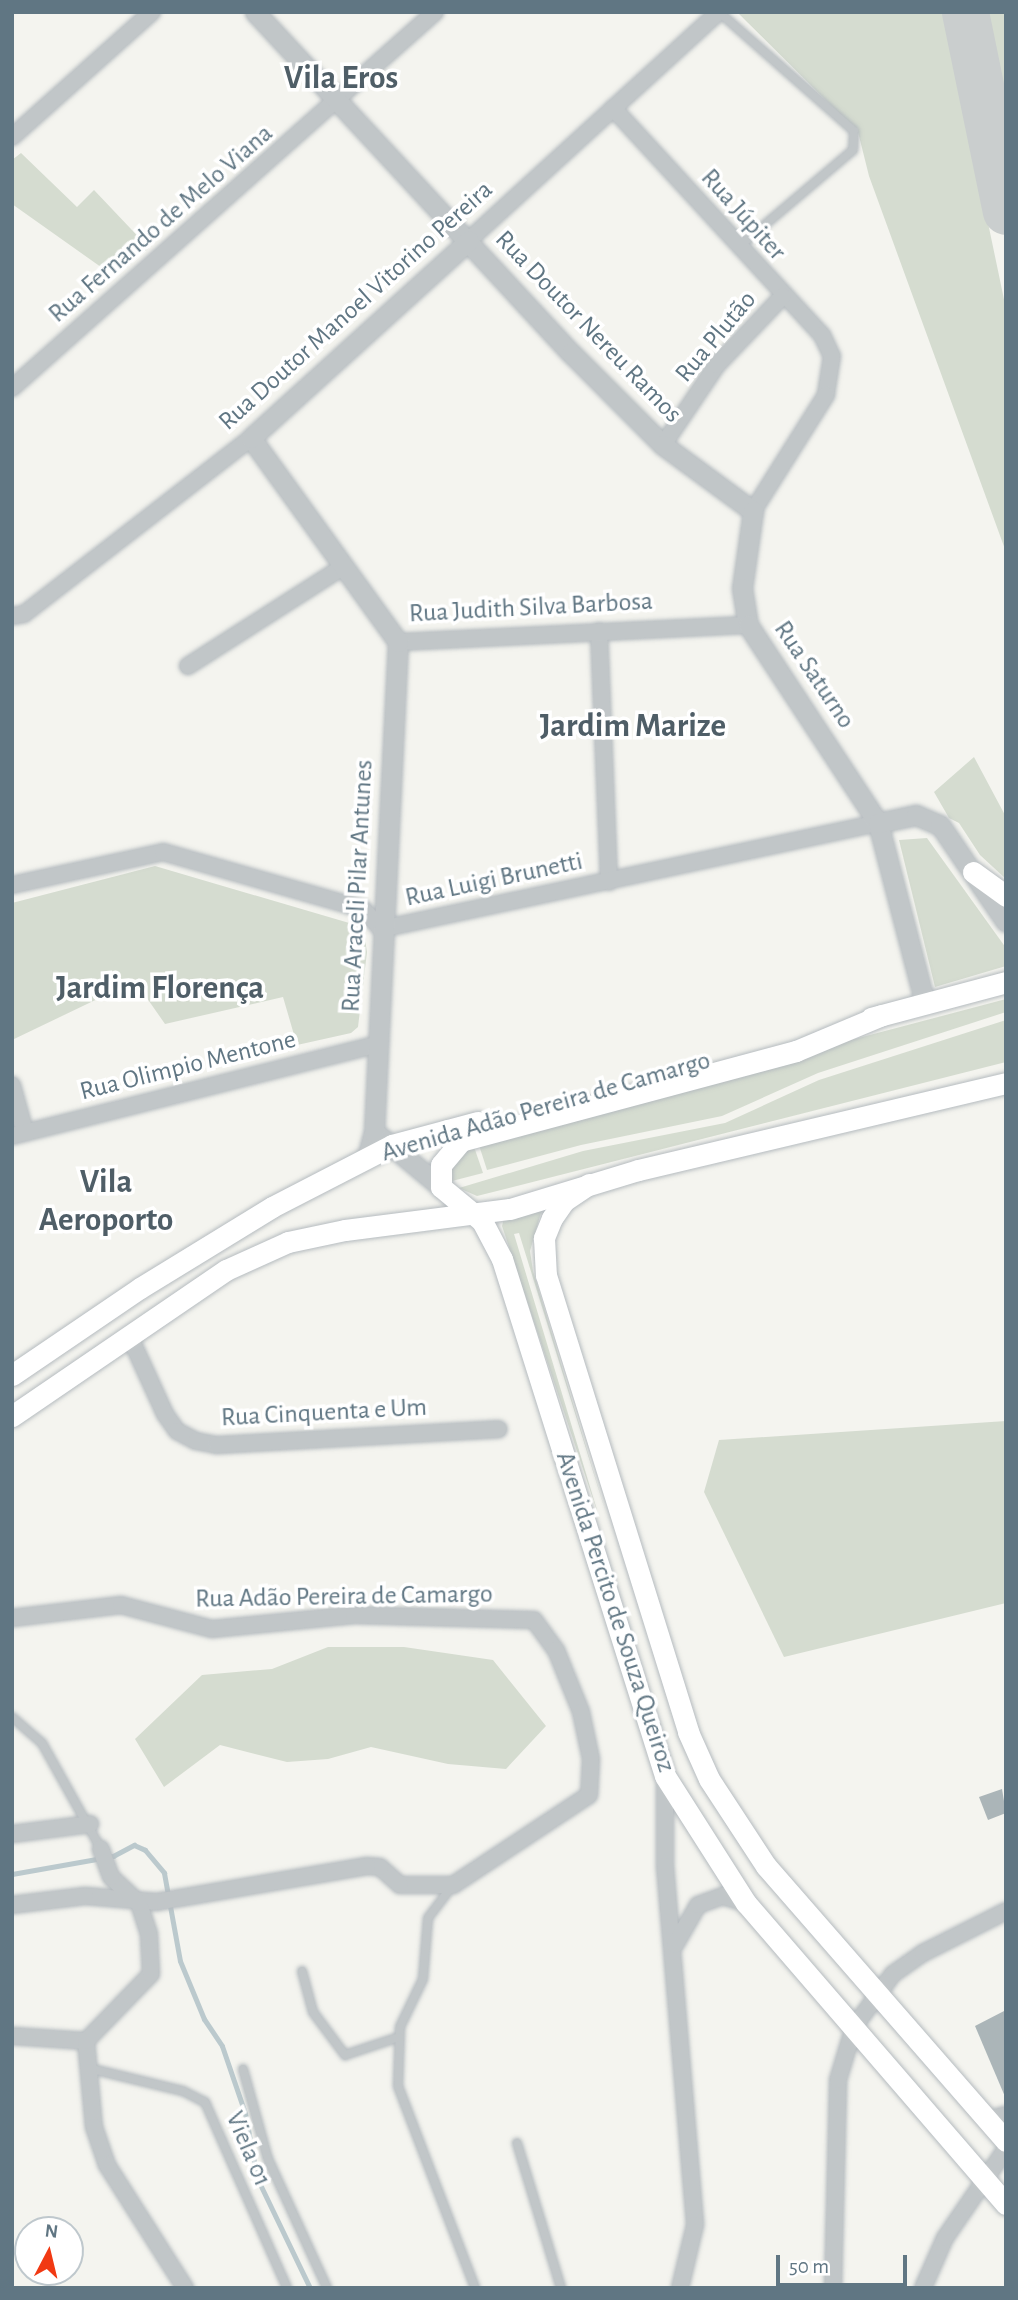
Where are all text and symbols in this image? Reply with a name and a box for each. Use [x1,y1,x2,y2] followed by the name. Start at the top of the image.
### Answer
[284,59,398,99] district label: Vila Eros
[43,118,279,330] street label: Rua Fernando de Melo Viana
[694,163,792,267] street label: Rua Júpiter
[213,175,499,437] street label: Rua Doutor Manoel Vitorino Pereira
[488,224,688,430] street label: Rua Doutor Nereu Ramos
[669,285,763,389] street label: Rua Plutão
[408,586,654,630] street label: Rua Judith Silva Barbosa
[767,615,861,735] street label: Rua Saturno
[540,707,726,747] district label: Jardim Marize
[336,759,380,1013] street label: Rua Araceli Pilar Antunes
[403,846,585,914] street label: Rua Luigi Brunetti
[56,969,264,1009] district label: Jardim Florença
[77,1024,299,1108] street label: Rua Olimpio Mentone
[378,1045,714,1169] street label: Avenida Adão Pereira de Camargo
[39,1163,173,1241] district label: Vila Aeroporto
[220,1392,428,1434] street label: Rua Cinquenta e Um
[548,1448,682,1776] street label: Avenida Percito de Souza Queiroz
[195,1579,493,1615] street label: Rua Adão Pereira de Camargo
[218,2107,278,2191] street label: Viela 01
[14,2216,84,2286] north arrow
[44,2221,59,2242] text: N
[780,2240,911,2284] scale bar
[789,2256,829,2277] text: 50 m

